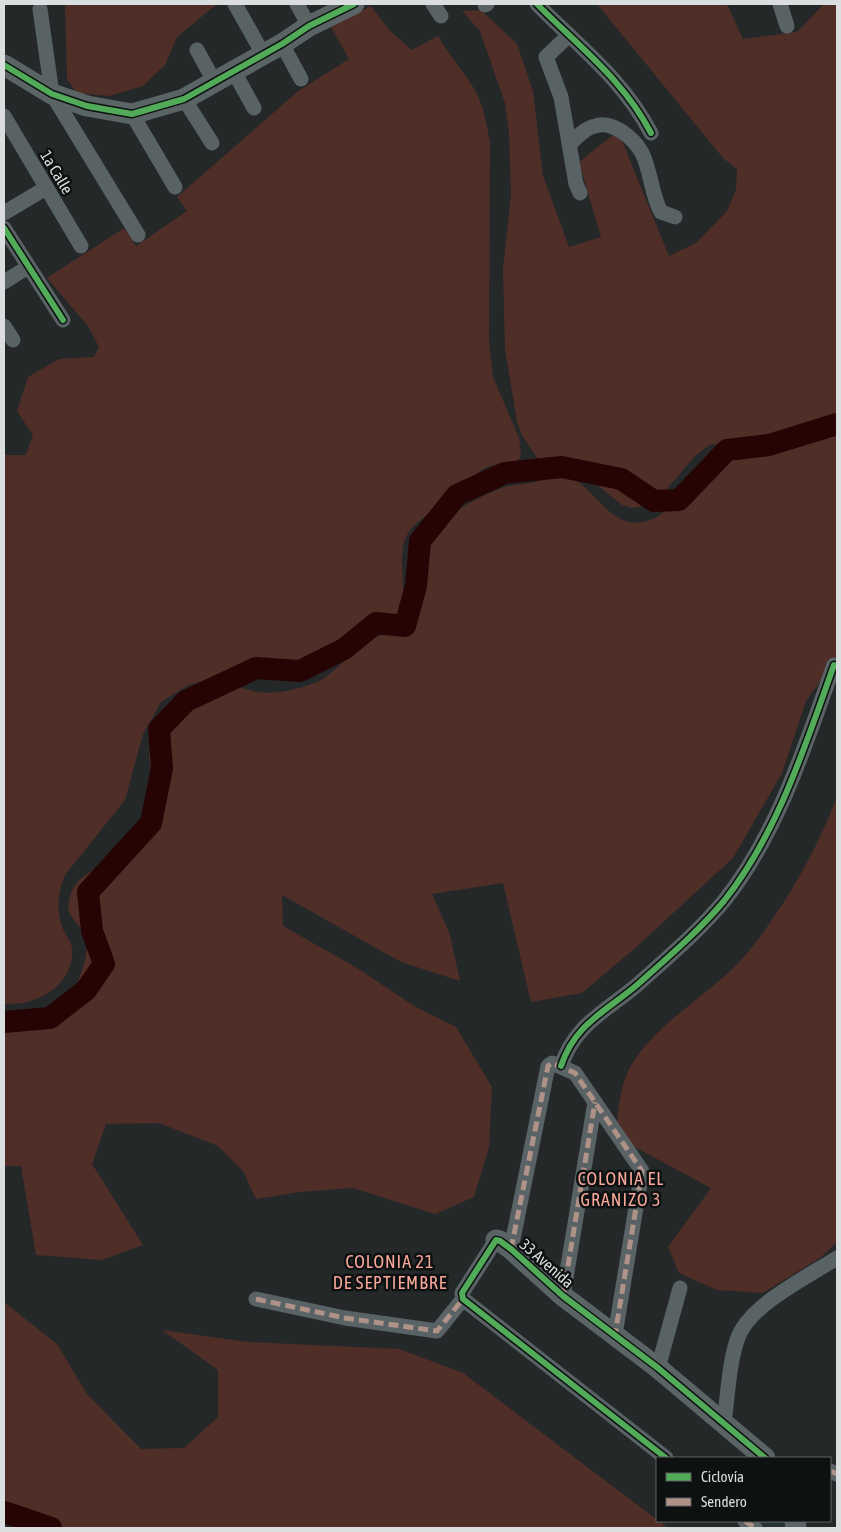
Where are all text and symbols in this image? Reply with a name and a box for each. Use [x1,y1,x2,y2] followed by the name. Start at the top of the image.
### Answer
[37,147,77,197] street label: 1a Calle
[578,1168,664,1210] district label: COLONIA EL GRANIZO 3
[516,1235,578,1291] street label: 33 Avenida
[333,1251,447,1293] district label: COLONIA 21 DE SEPTIEMBRE
[656,1457,831,1522] legend
[701,1468,744,1485] text: Ciclovía
[701,1493,747,1510] text: Sendero

